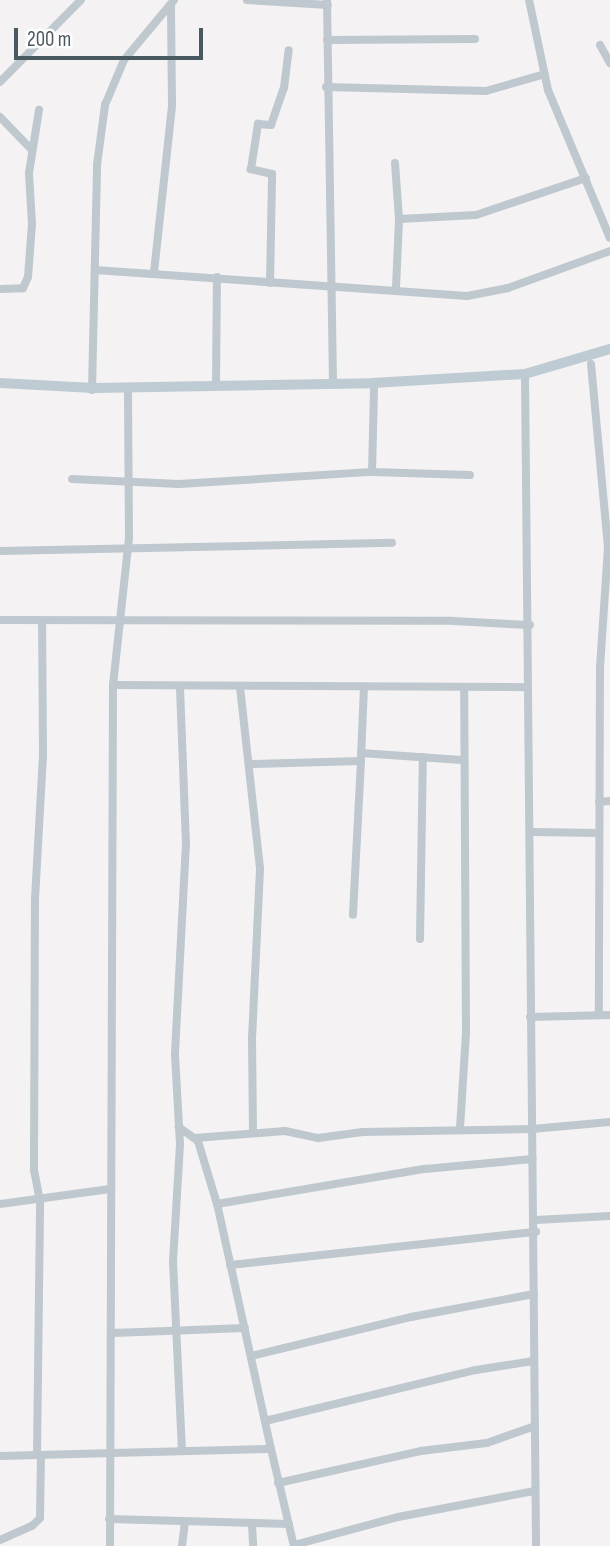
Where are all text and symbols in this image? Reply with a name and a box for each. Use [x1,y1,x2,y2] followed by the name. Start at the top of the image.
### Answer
[18,14,206,58] scale bar
[27,27,71,52] text: 200 m

